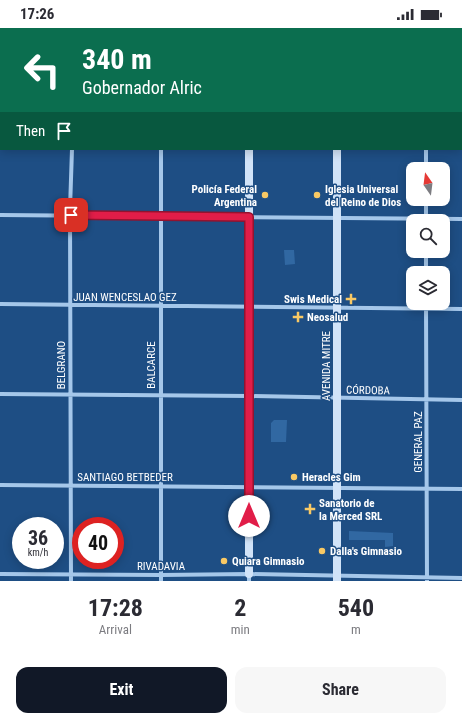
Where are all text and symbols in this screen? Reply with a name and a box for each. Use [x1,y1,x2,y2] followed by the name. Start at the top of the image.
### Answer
[20,5,54,23] text: 17:26
[82,43,152,76] text: 340 m
[16,44,68,96] icon: left
[82,77,202,98] text: Gobernador Alric
[53,120,75,142] icon: arrive
[16,122,45,140] text: Then
[406,162,450,206] north arrow
[406,162,450,310] map controls
[192,183,257,209] place label: Policía Federal Argentina
[325,183,401,209] place label: Iglesia Universal del Reino de Dios
[260,190,270,200] marker: Policía Federal Argentina
[312,190,322,200] marker: Iglesia Universal del Reino de Dios
[54,198,88,232] pin
[60,204,82,226] icon: arrive
[406,214,450,258] button: search
[406,266,450,310] button: layers
[73,291,177,304] street label: JUAN WENCESLAO GEZ
[284,293,342,306] place label: Swis Medical
[345,293,357,305] marker: Swis Medical
[292,311,304,323] marker: Neosalud
[307,311,348,324] place label: Neosalud
[320,330,333,401] street label: AVENIDA MITRE
[55,341,68,389] street label: BELGRANO
[145,341,158,389] street label: BALCARCE
[346,384,391,397] street label: CÓRDOBA
[412,411,425,473] street label: GENERAL PAZ
[77,471,173,484] street label: SANTIAGO BETBEDER
[302,471,361,484] place label: Heracles Gim
[289,472,299,482] marker: Heracles Gim
[228,495,270,537] position arrow
[319,497,382,523] place label: Sanatorio de la Merced SRL
[304,503,316,515] marker: Sanatorio de la Merced SRL
[72,517,124,569] speed limit sign: 40
[28,526,48,550] text: 36
[330,545,403,558] place label: Dalla's Gimnasio
[317,546,327,556] marker: Dalla's Gimnasio
[28,547,48,558] text: km/h
[232,555,305,568] place label: Quiara Gimnasio
[219,556,229,566] marker: Quiara Gimnasio
[137,560,186,573] street label: RIVADAVIA
[88,594,143,622] text: 17:28
[234,594,246,622] text: 2
[338,594,374,622] text: 540
[99,622,132,637] text: Arrival
[231,622,250,637] text: min
[351,622,361,637] text: m
[16,667,227,713] button: Exit
[235,667,446,713] button: Share

